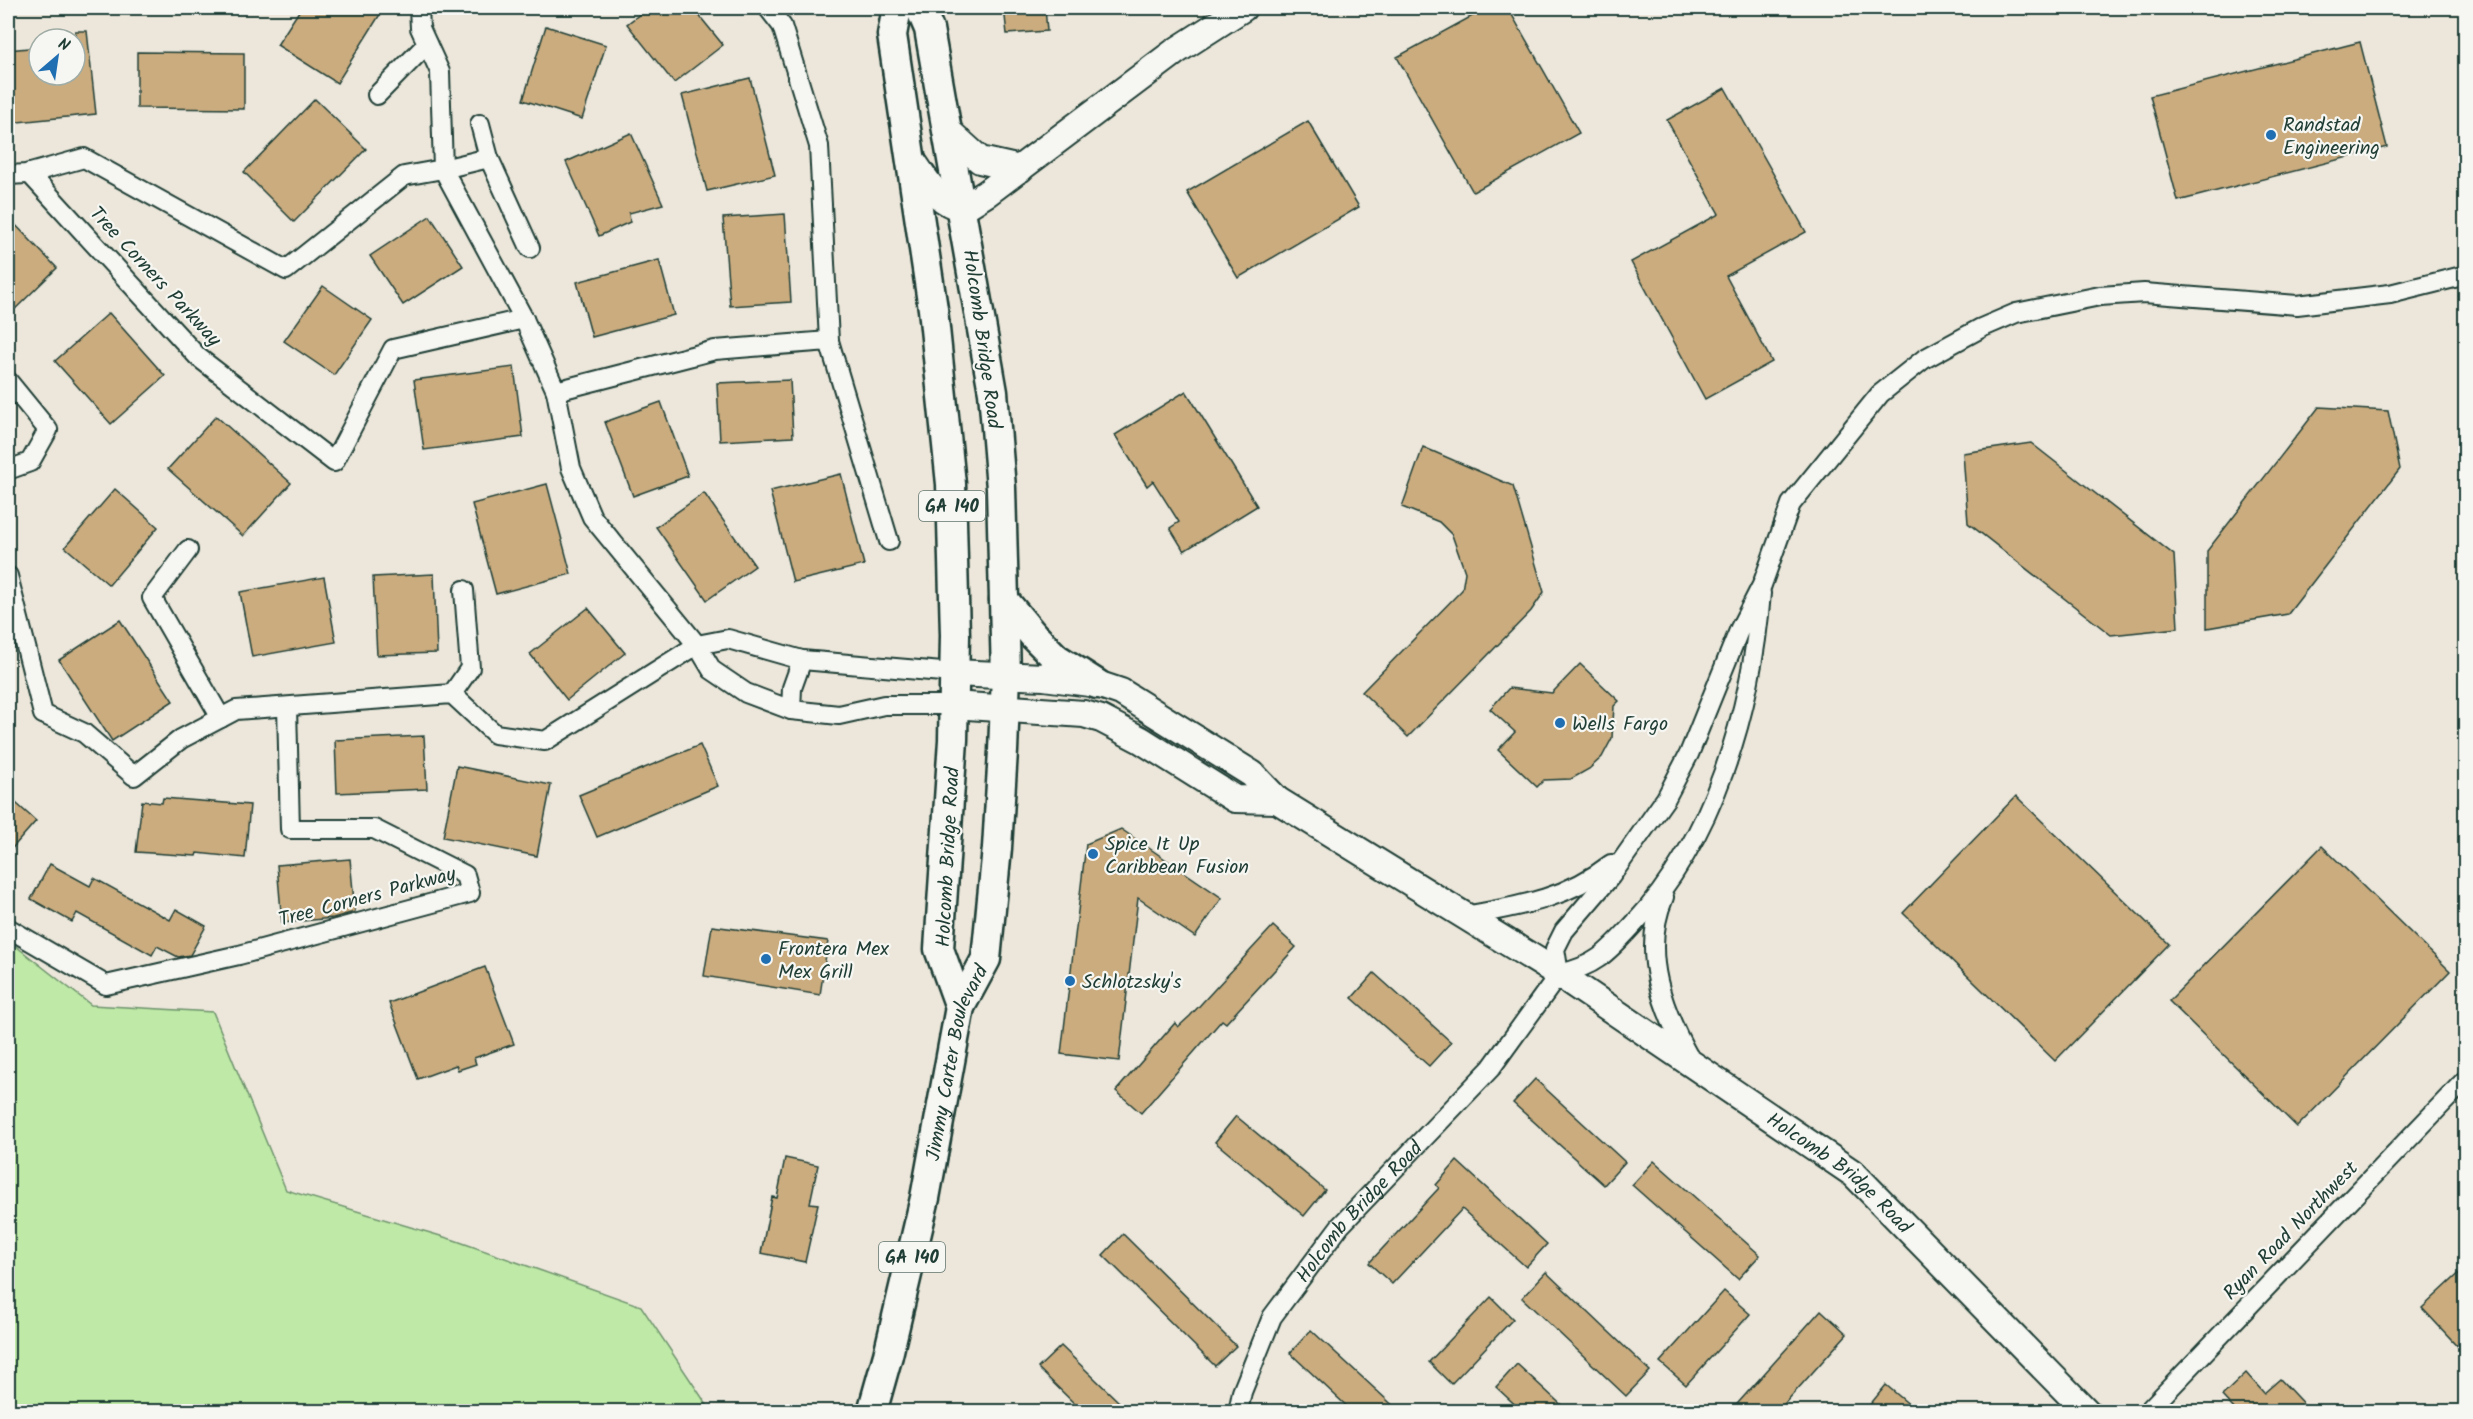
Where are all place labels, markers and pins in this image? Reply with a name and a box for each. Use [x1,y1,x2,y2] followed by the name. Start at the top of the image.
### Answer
[2283,110,2380,165] place label: Randstad Engineering
[2264,128,2278,142] marker: Randstad Engineering
[1572,709,1668,741] place label: Wells Fargo
[1553,716,1567,730] marker: Wells Fargo
[1105,829,1249,884] place label: Spice It Up Caribbean Fusion
[1086,847,1100,861] marker: Spice It Up Caribbean Fusion
[778,934,889,989] place label: Frontera Mex Mex Grill
[759,952,773,966] marker: Frontera Mex Mex Grill
[1082,967,1182,999] place label: Schlotzsky's
[1063,974,1077,988] marker: Schlotzsky's

